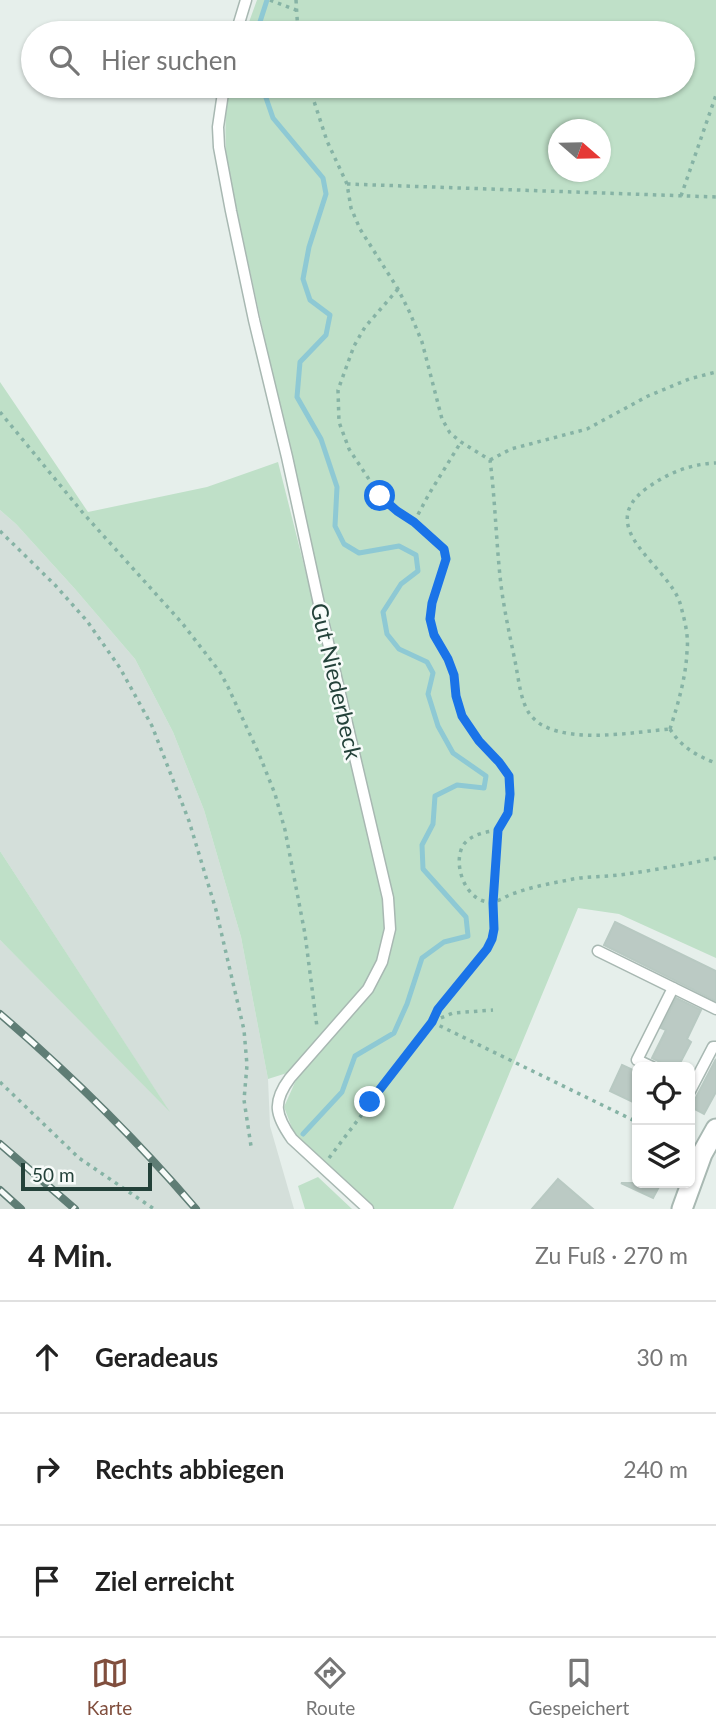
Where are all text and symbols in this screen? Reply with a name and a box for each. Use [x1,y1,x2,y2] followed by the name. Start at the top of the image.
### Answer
[21,21,695,98] search box
[45,41,83,79] icon: search
[101,44,237,76] text: Hier suchen
[548,119,611,182] north arrow
[364,480,395,511] route start
[305,600,369,762] street label: Gut Niederbeck
[632,1062,695,1188] map controls
[632,1062,695,1125] button: locate
[354,1086,385,1117] route end
[632,1125,695,1188] button: layers
[21,1160,152,1192] scale bar
[32,1163,75,1186] text: 50 m
[28,1237,113,1273] text: 4 Min.
[535,1241,688,1269] text: Zu Fuß · 270 m
[28,1338,66,1376] icon: ahead
[95,1341,218,1373] text: Geradeaus
[637,1343,688,1371] text: 30 m
[28,1450,66,1488] icon: right
[95,1453,284,1485] text: Rechts abbiegen
[623,1455,688,1483] text: 240 m
[28,1562,66,1600] icon: arrive
[95,1565,234,1597] text: Ziel erreicht
[87,1654,132,1719] tab: Karte
[306,1654,355,1719] tab: Route
[529,1654,629,1719] tab: Gespeichert

